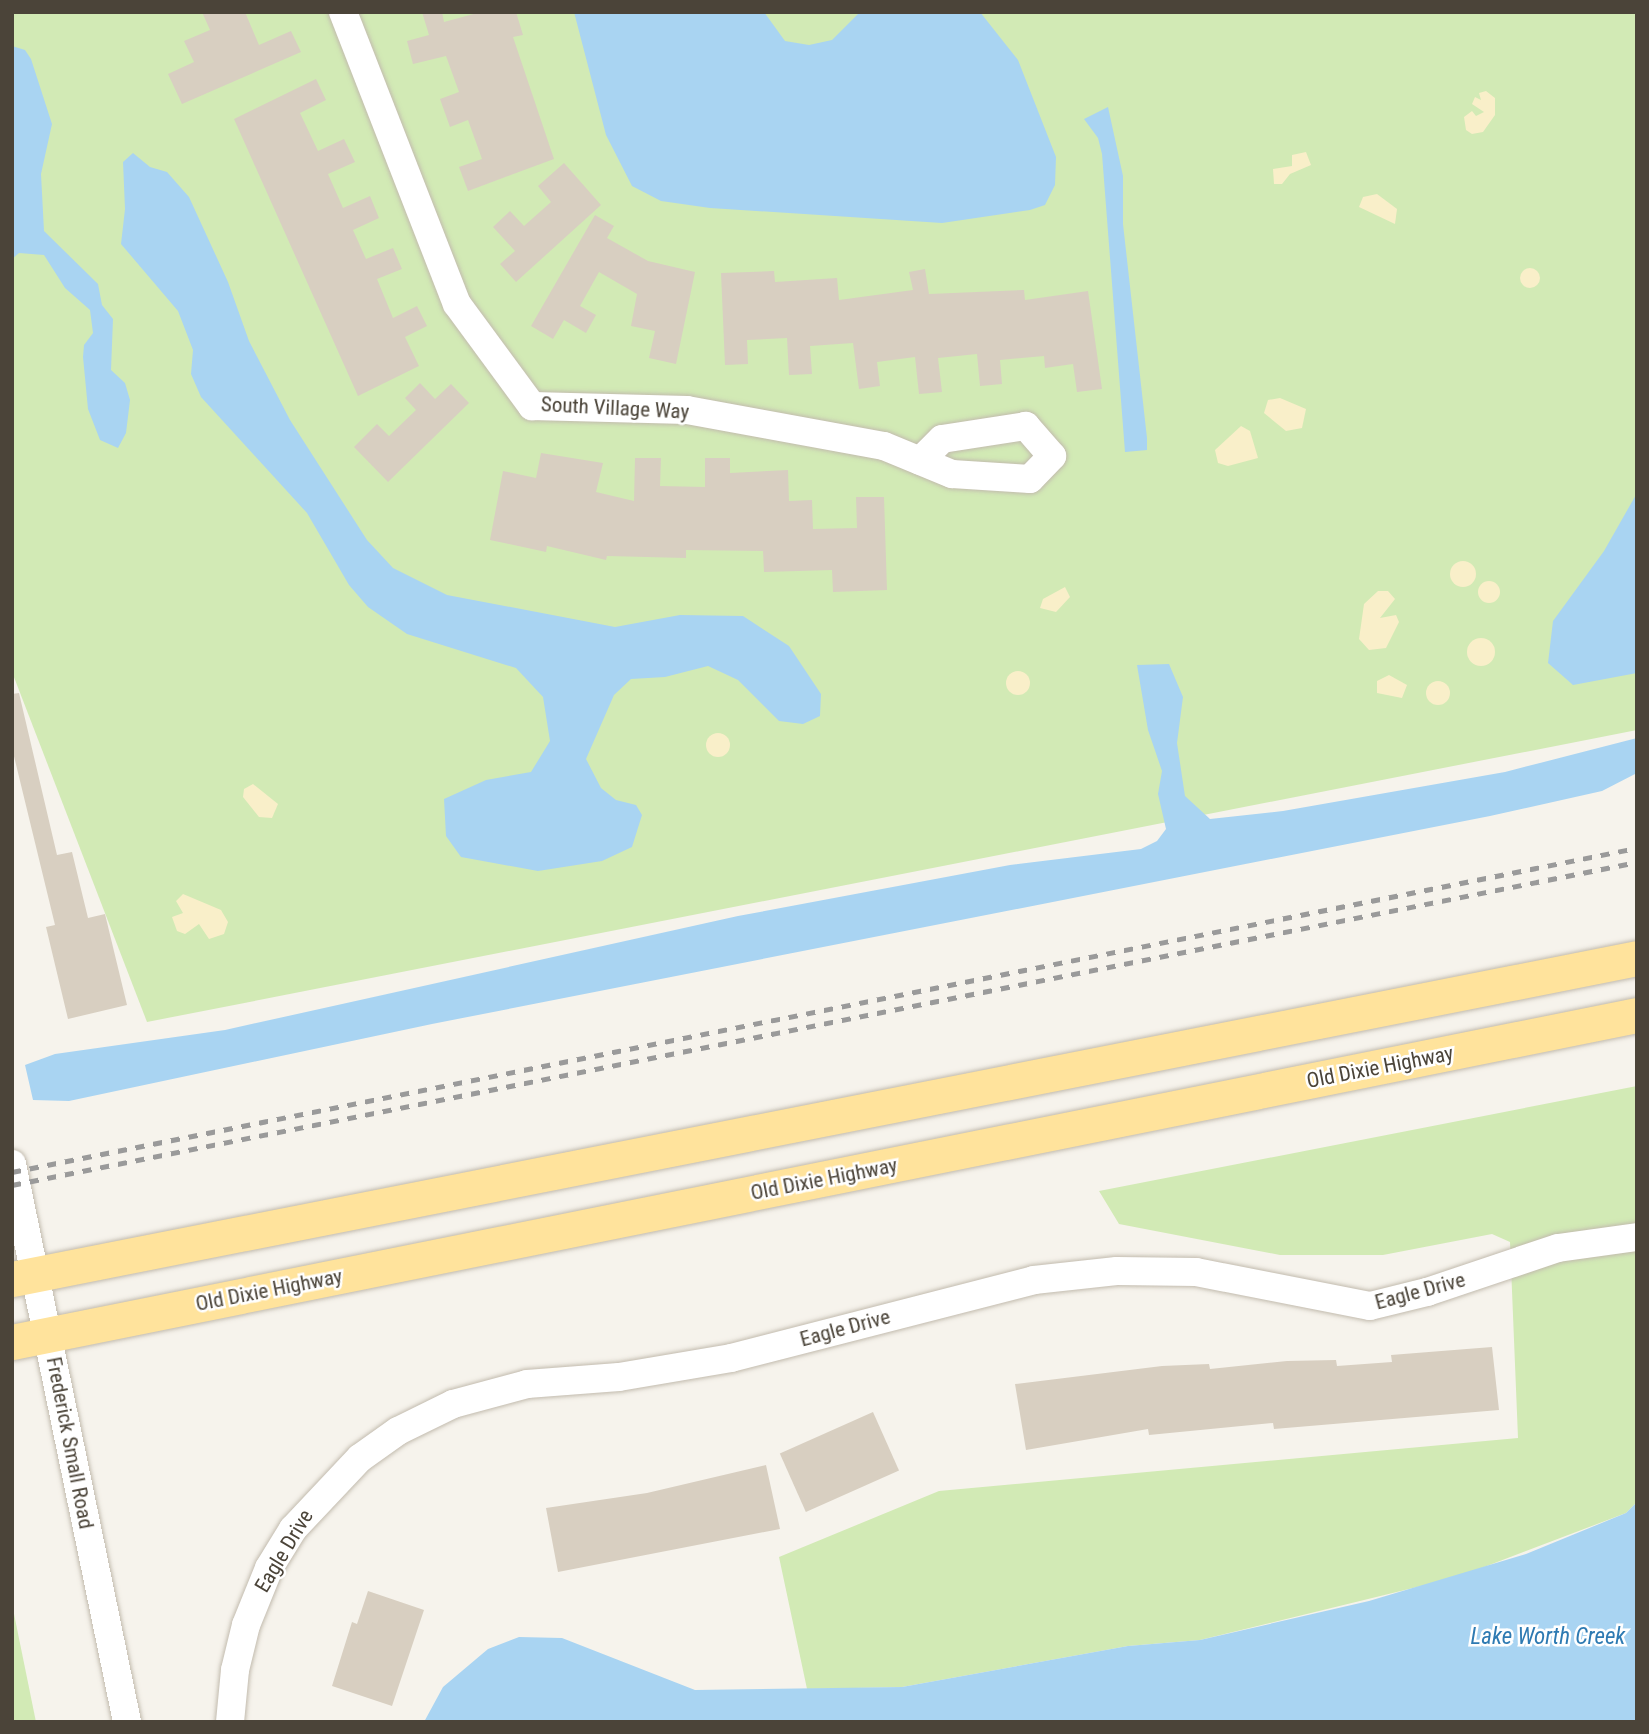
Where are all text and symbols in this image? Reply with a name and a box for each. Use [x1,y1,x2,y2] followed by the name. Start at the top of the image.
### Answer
[540,392,690,424] street label: South Village Way
[1305,1040,1455,1094] street label: Old Dixie Highway
[749,1152,899,1206] street label: Old Dixie Highway
[194,1263,344,1317] street label: Old Dixie Highway
[1372,1267,1468,1315] street label: Eagle Drive
[797,1304,893,1352] street label: Eagle Drive
[41,1355,99,1531] street label: Frederick Small Road
[249,1505,319,1597] street label: Eagle Drive
[1471,1623,1625,1651] water label: Lake Worth Creek

